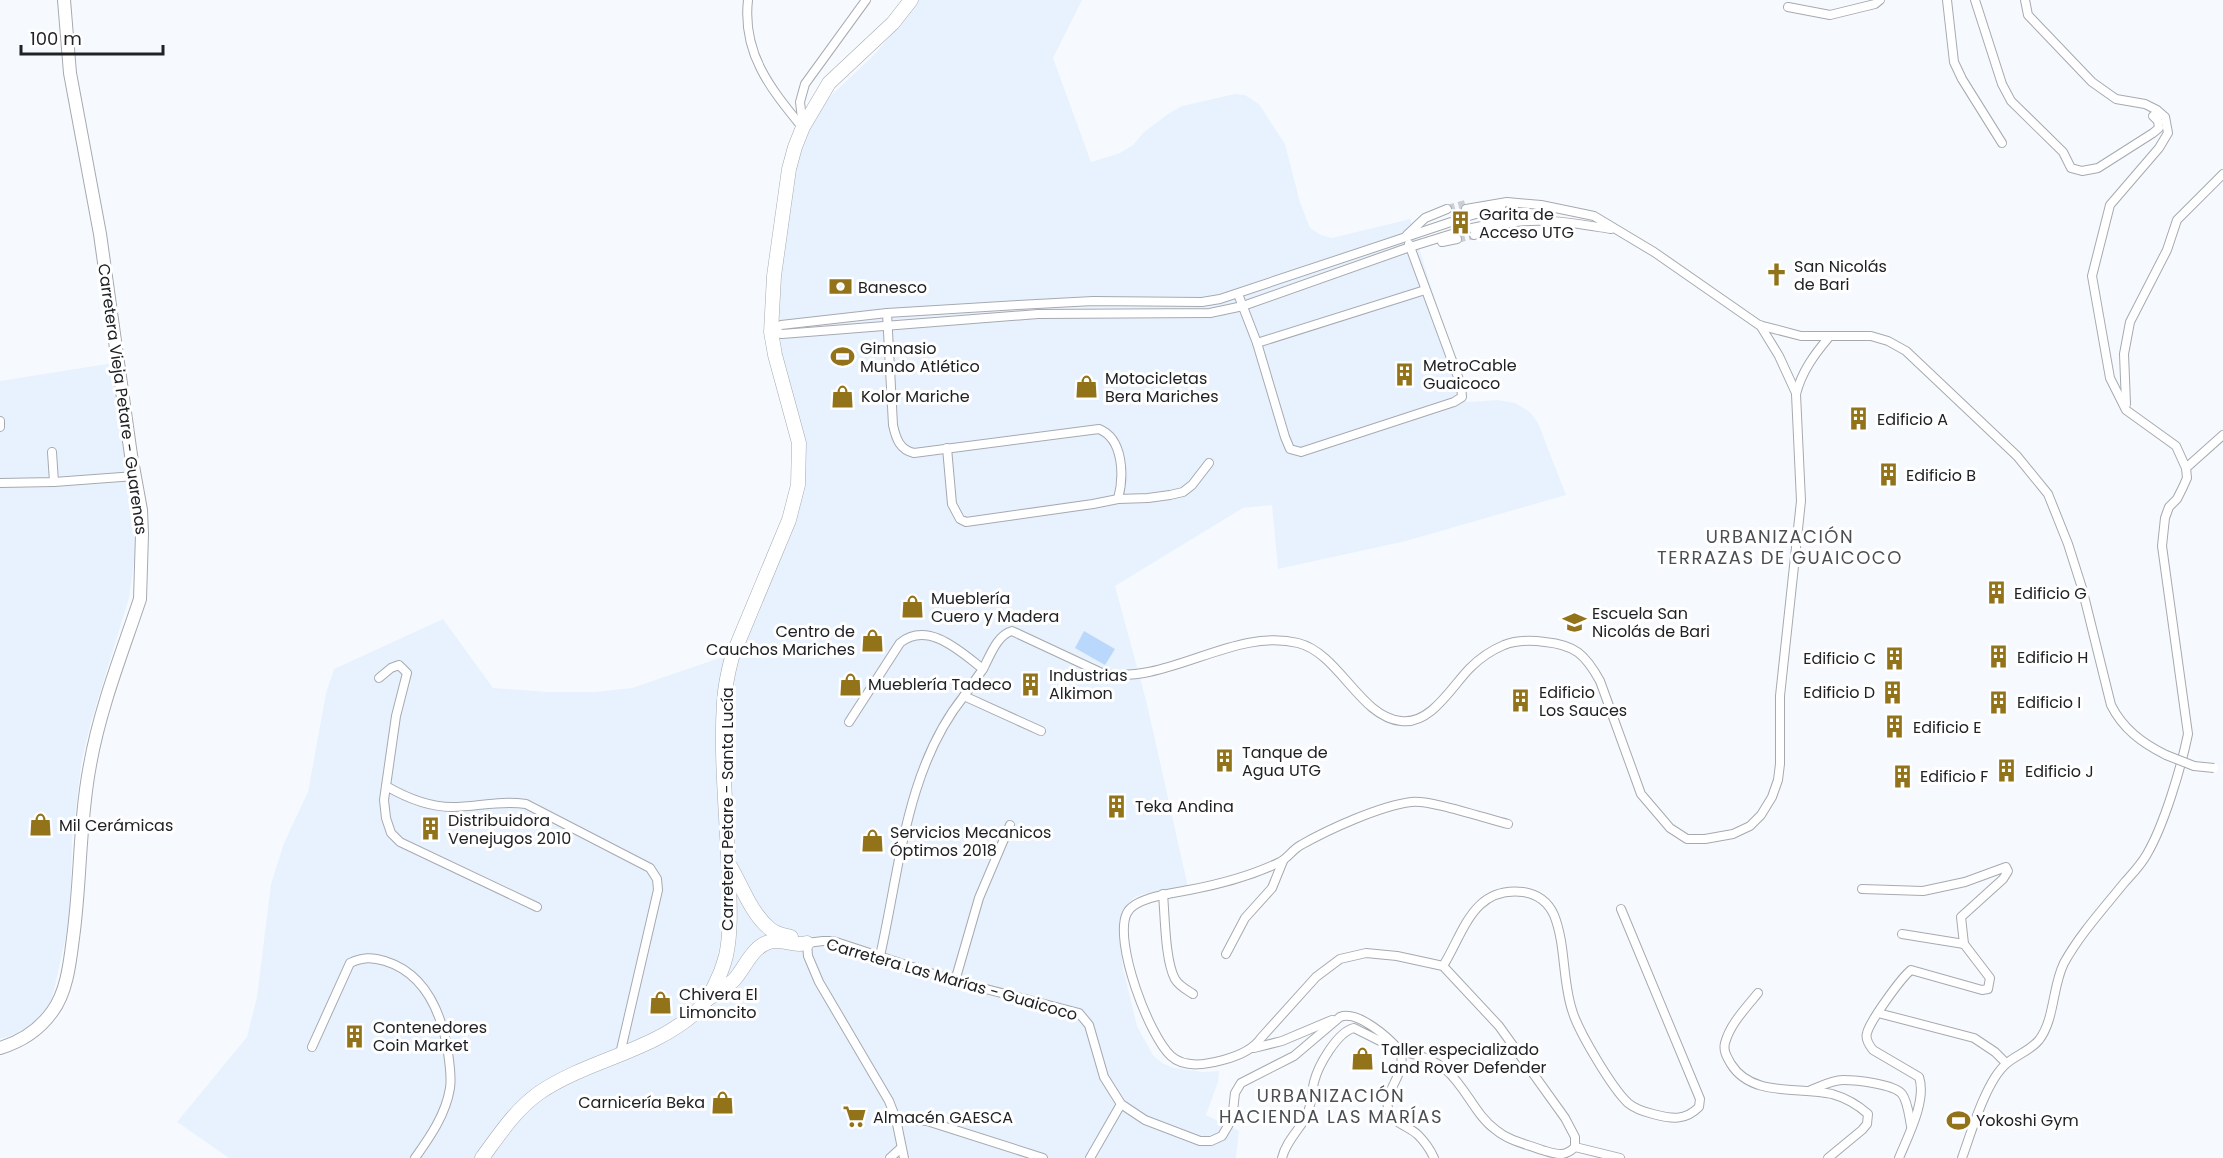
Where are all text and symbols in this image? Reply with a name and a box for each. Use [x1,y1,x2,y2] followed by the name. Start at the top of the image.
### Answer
[21,18,164,56] scale bar
[30,26,82,51] text: 100 m
[1479,203,1574,244] place label: Garita de Acceso UTG
[1448,210,1474,236] building icon: Garita de Acceso UTG
[1794,255,1887,296] place label: San Nicolás de Bari
[92,262,153,536] street label: Carretera Vieja Petare - Guarenas
[1763,262,1789,288] church icon: San Nicolás de Bari
[827,274,853,300] bank icon: Banesco
[858,276,927,299] place label: Banesco
[860,337,980,378] place label: Gimnasio Mundo Atlético
[829,344,855,370] sports icon: Gimnasio Mundo Atlético
[1423,354,1517,395] place label: MetroCable Guaicoco
[1392,361,1418,387] building icon: MetroCable Guaicoco
[1105,367,1219,408] place label: Motocicletas Bera Mariches
[1074,374,1100,400] shop icon: Motocicletas Bera Mariches
[830,383,856,409] shop icon: Kolor Mariche
[861,385,970,408] place label: Kolor Mariche
[1846,406,1872,432] building icon: Edificio A
[1877,408,1948,431] place label: Edificio A
[1875,462,1901,488] building icon: Edificio B
[1906,464,1976,487] place label: Edificio B
[1657,524,1903,570] district label: URBANIZACIÓN TERRAZAS DE GUAICOCO
[1983,580,2009,606] building icon: Edificio G
[2014,582,2087,605] place label: Edificio G
[931,587,1059,628] place label: Mueblería Cuero y Madera
[900,594,926,620] shop icon: Mueblería Cuero y Madera
[1592,602,1710,643] place label: Escuela San Nicolás de Bari
[1561,609,1587,635] school or university icon: Escuela San Nicolás de Bari
[706,620,855,661] place label: Centro de Cauchos Mariches
[860,627,886,653] shop icon: Centro de Cauchos Mariches
[1986,644,2012,670] building icon: Edificio H
[1881,645,1907,671] building icon: Edificio C
[2017,646,2088,669] place label: Edificio H
[1803,647,1876,670] place label: Edificio C
[1049,664,1127,705] place label: Industrias Alkimon
[837,671,863,697] shop icon: Mueblería Tadeco
[1018,671,1044,697] building icon: Industrias Alkimon
[868,673,1012,696] place label: Mueblería Tadeco
[1880,679,1906,705] building icon: Edificio D
[1539,681,1627,722] place label: Edificio Los Sauces
[1803,681,1875,704] place label: Edificio D
[716,687,739,931] street label: Carretera Petare - Santa Lucía
[1508,688,1534,714] building icon: Edificio Los Sauces
[1986,689,2012,715] building icon: Edificio I
[2017,691,2081,714] place label: Edificio I
[1882,714,1908,740] building icon: Edificio E
[1913,716,1982,739] place label: Edificio E
[1242,741,1328,782] place label: Tanque de Agua UTG
[1211,748,1237,774] building icon: Tanque de Agua UTG
[1994,758,2020,784] building icon: Edificio J
[2025,760,2094,783] place label: Edificio J
[1889,763,1915,789] building icon: Edificio F
[1920,765,1988,788] place label: Edificio F
[1104,793,1130,819] building icon: Teka Andina
[1135,795,1234,818] place label: Teka Andina
[448,809,571,850] place label: Distribuidora Venejugos 2010
[28,812,54,838] shop icon: Mil Cerámicas
[59,814,173,837] place label: Mil Cerámicas
[417,816,443,842] building icon: Distribuidora Venejugos 2010
[890,821,1051,862] place label: Servicios Mecanicos Óptimos 2018
[859,828,885,854] shop icon: Servicios Mecanicos Óptimos 2018
[823,933,1080,1026] street label: Carretera Las Marías - Guaicoco
[679,983,758,1024] place label: Chivera El Limoncito
[648,990,674,1016] shop icon: Chivera El Limoncito
[373,1016,487,1057] place label: Contenedores Coin Market
[342,1023,368,1049] building icon: Contenedores Coin Market
[1381,1038,1547,1079] place label: Taller especializado Land Rover Defender
[1350,1045,1376,1071] shop icon: Taller especializado Land Rover Defender
[1219,1083,1443,1129] district label: URBANIZACIÓN HACIENDA LAS MARÍAS
[710,1089,736,1115] shop icon: Carnicería Beka
[578,1091,705,1114] place label: Carnicería Beka
[842,1104,868,1130] supermarket icon: Almacén GAESCA
[873,1106,1013,1129] place label: Almacén GAESCA
[1945,1107,1971,1133] sports icon: Yokoshi Gym
[1976,1109,2079,1132] place label: Yokoshi Gym

